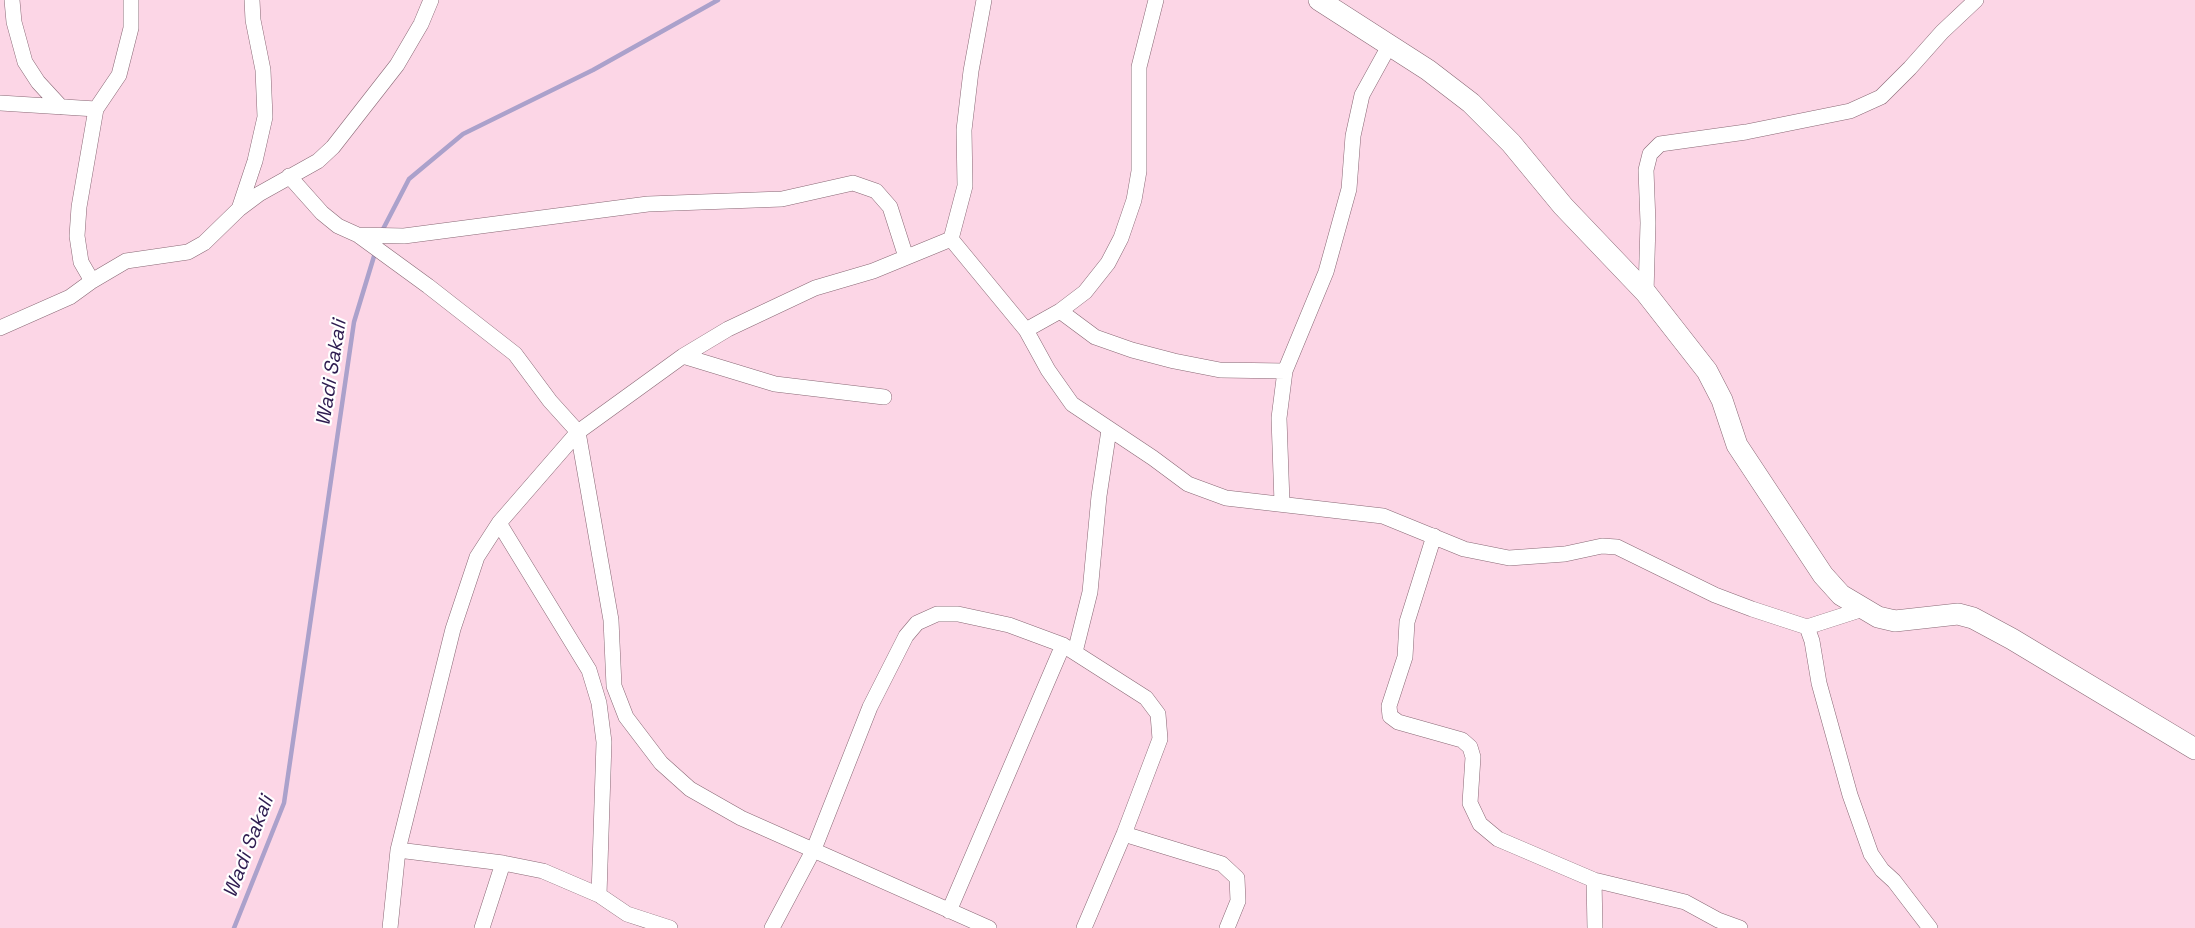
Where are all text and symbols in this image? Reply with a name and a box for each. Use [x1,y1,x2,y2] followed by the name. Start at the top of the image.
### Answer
[312,318,352,428] water label: Wadi Sakali
[219,793,279,901] water label: Wadi Sakali

